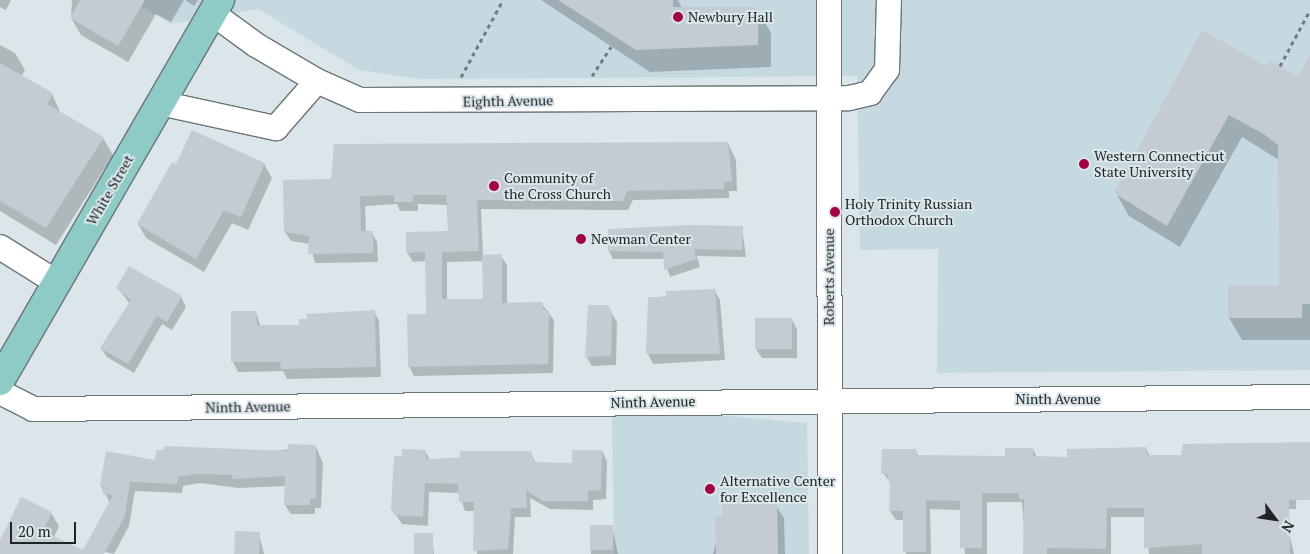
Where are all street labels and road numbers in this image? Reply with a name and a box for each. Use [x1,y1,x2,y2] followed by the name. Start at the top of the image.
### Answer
[463,92,553,110] street label: Eighth Avenue
[83,152,137,228] street label: White Street
[821,229,837,325] street label: Roberts Avenue
[1015,391,1101,407] street label: Ninth Avenue
[610,393,696,411] street label: Ninth Avenue
[205,398,291,416] street label: Ninth Avenue

